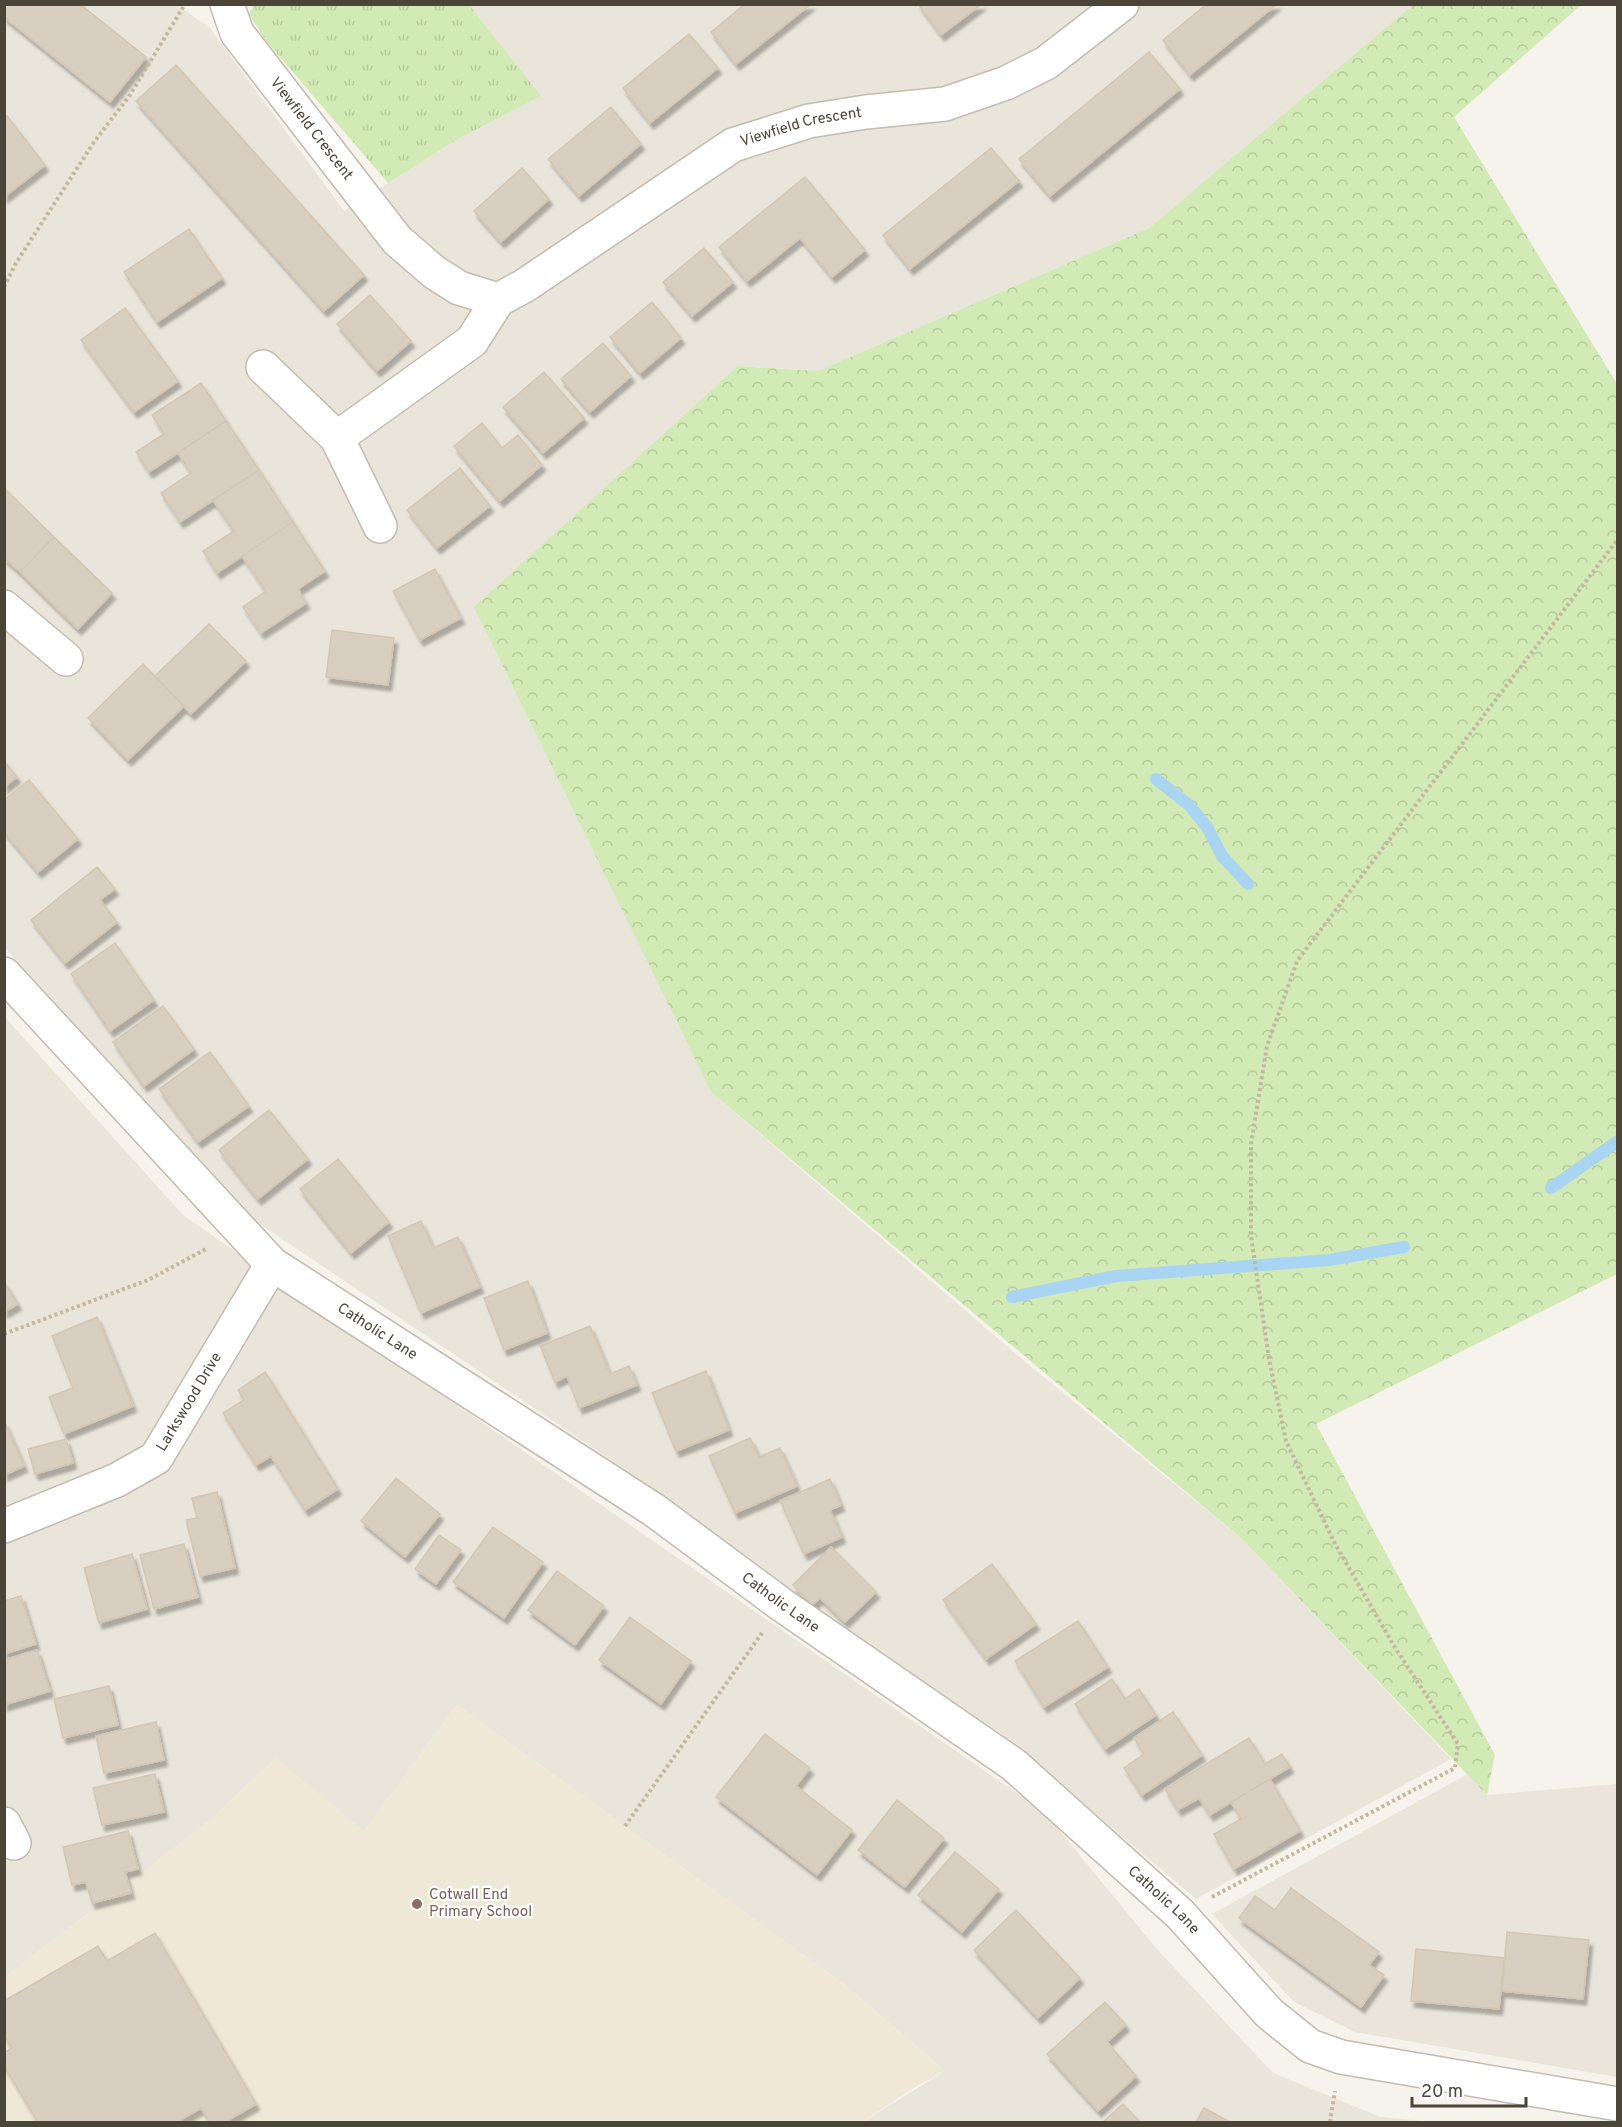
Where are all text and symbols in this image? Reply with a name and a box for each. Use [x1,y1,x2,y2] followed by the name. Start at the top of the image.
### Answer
[266,74,357,184] street label: Viewfield Crescent
[738,103,863,152] street label: Viewfield Crescent
[333,1299,421,1365] street label: Catholic Lane
[153,1349,226,1455] street label: Larkswood Drive
[737,1568,823,1637] street label: Catholic Lane
[1123,1862,1203,1938] street label: Catholic Lane
[429,1886,532,1922] place label: Cotwall End Primary School
[410,1897,424,1911] marker: Cotwall End Primary School
[1412,2070,1526,2108] scale bar
[1421,2081,1463,2104] text: 20 m

